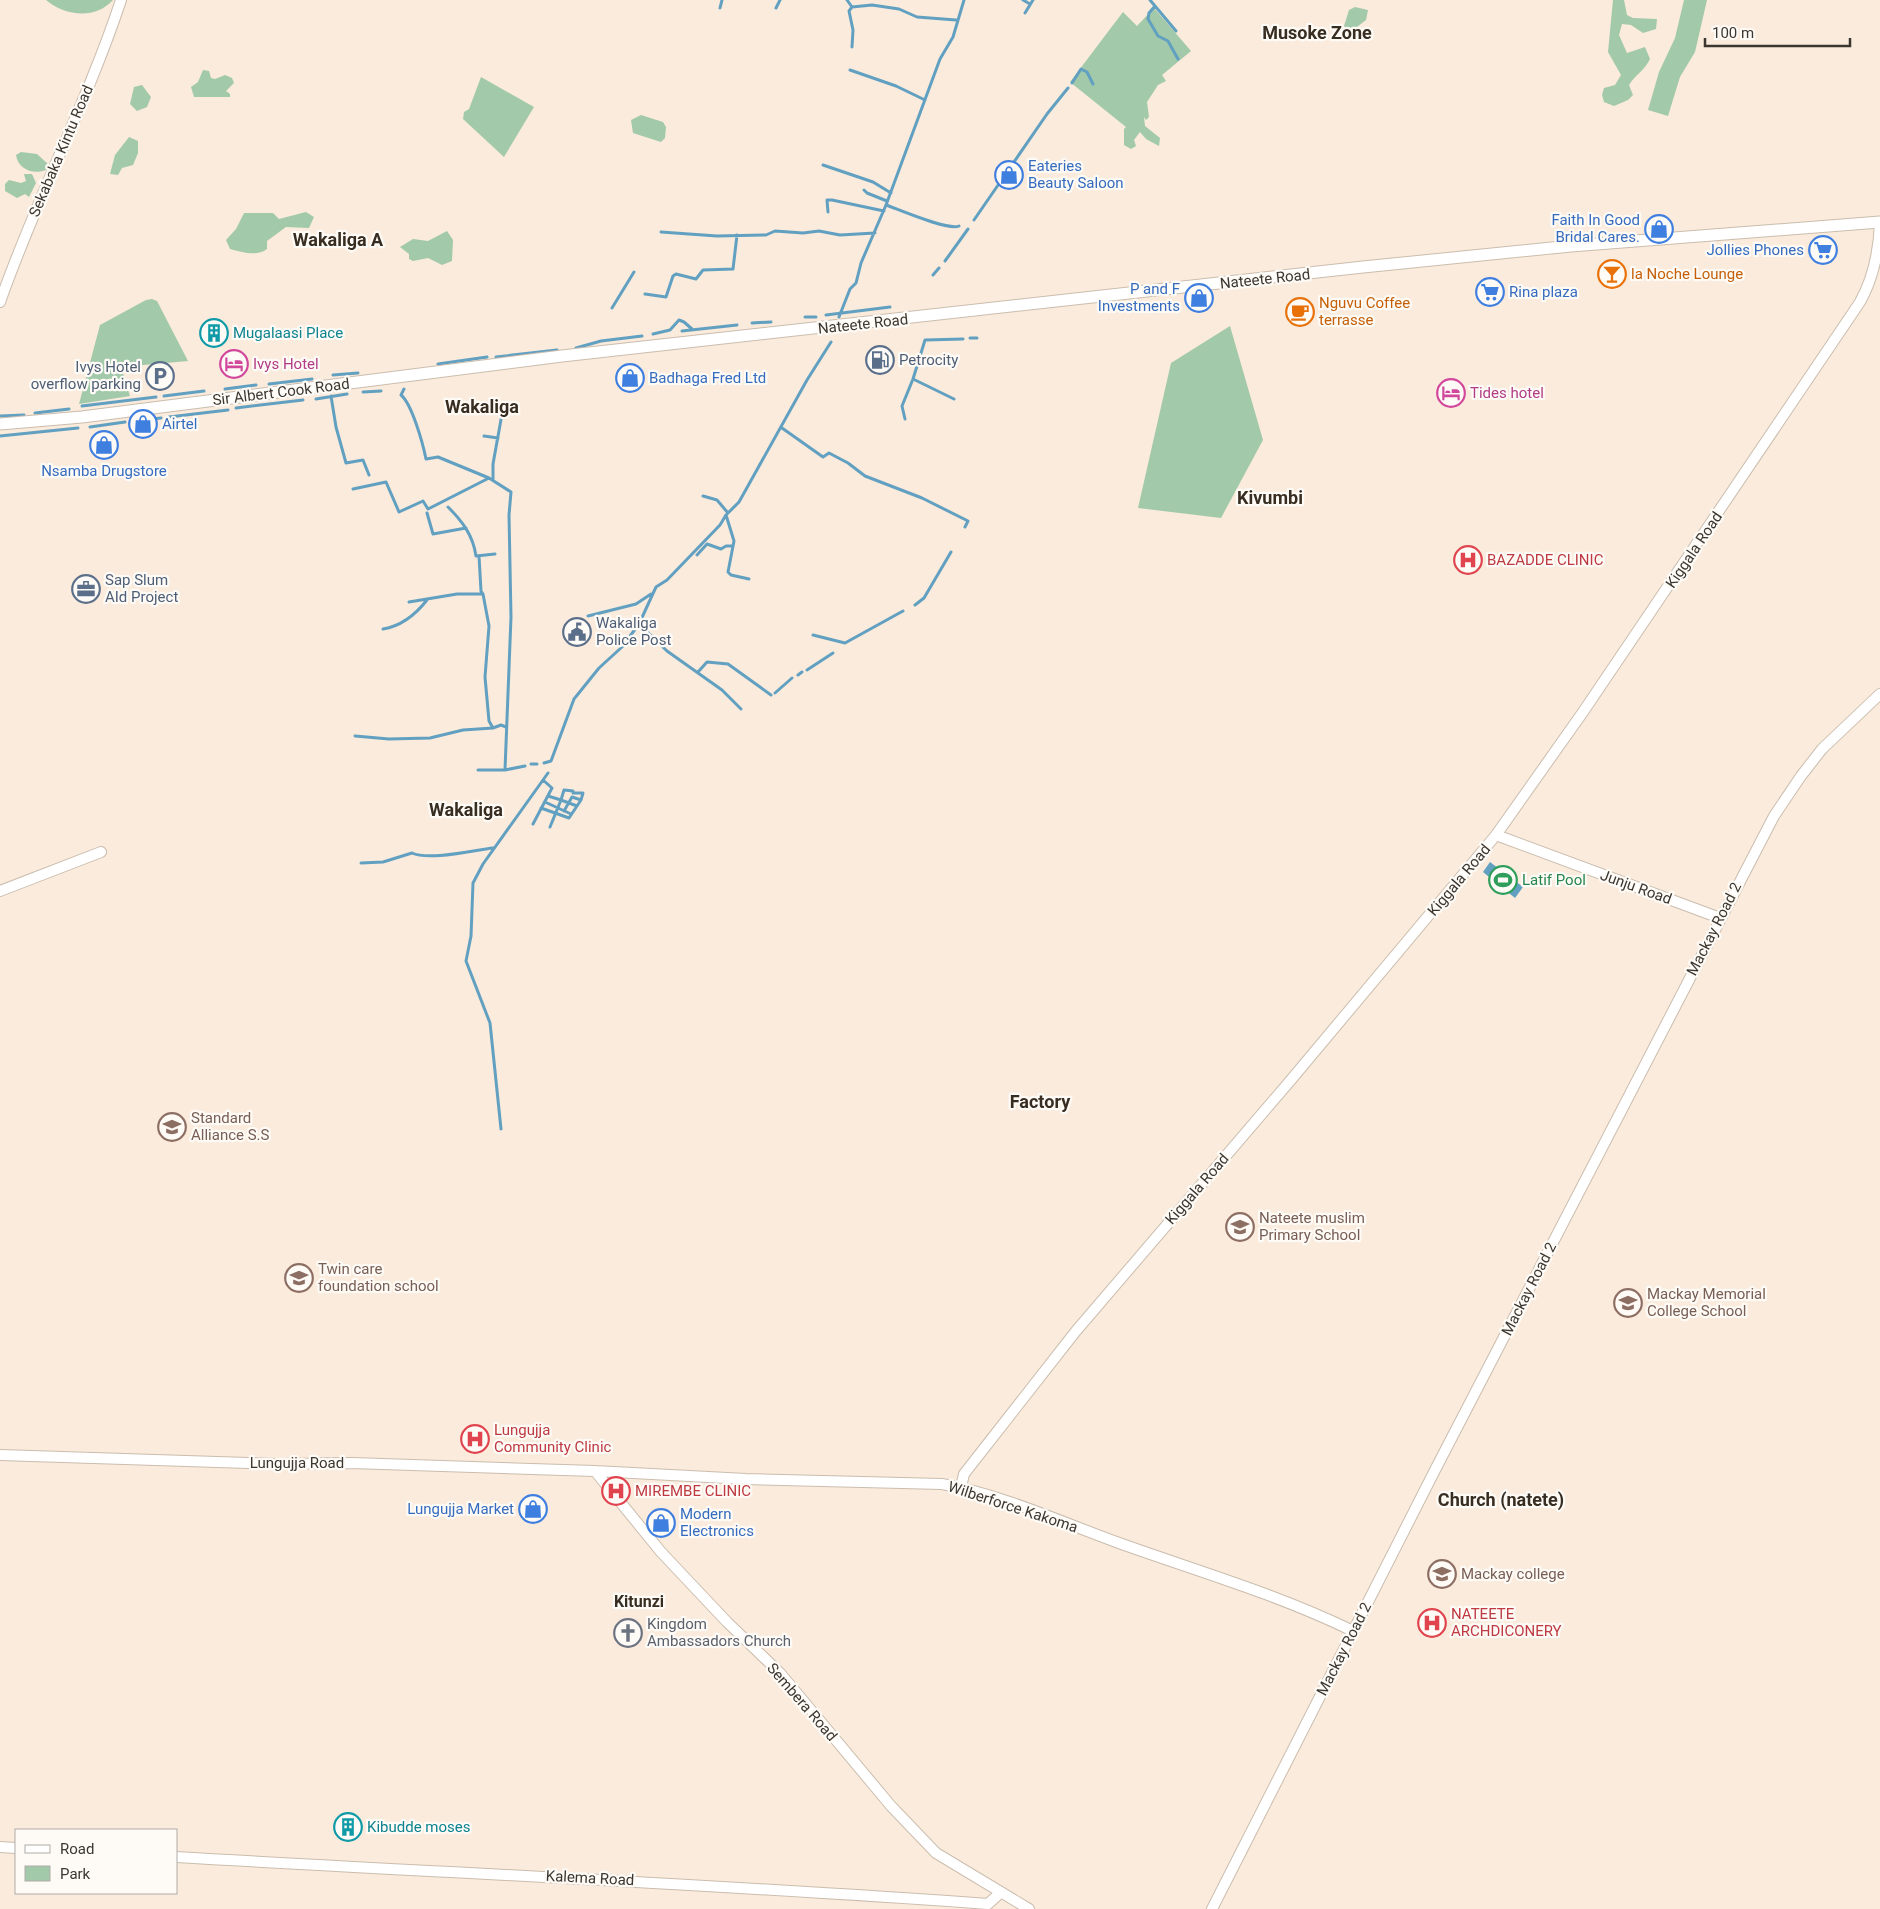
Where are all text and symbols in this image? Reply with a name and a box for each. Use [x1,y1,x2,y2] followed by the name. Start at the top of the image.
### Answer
[1705,15,1850,47] scale bar
[1262,22,1372,43] district label: Musoke Zone
[1712,24,1754,42] text: 100 m
[25,82,97,220] street label: Sekabaka Kintu Road
[1028,157,1124,192] place label: Eateries Beauty Saloon
[994,160,1024,190] shop icon: Eateries Beauty Saloon
[1551,211,1640,246] place label: Faith In Good Bridal Cares.
[1644,214,1674,244] shop icon: Faith In Good Bridal Cares.
[293,229,384,250] district label: Wakaliga A
[1808,235,1838,265] supermarket icon: Jollies Phones
[1707,241,1804,259] place label: Jollies Phones
[1597,259,1627,289] bar icon: la Noche Lounge
[1219,265,1311,293] street label: Nateete Road
[1631,265,1743,283] place label: la Noche Lounge
[1475,277,1505,307] supermarket icon: Rina plaza
[1098,280,1180,315] place label: P and F Investments
[1184,283,1214,313] shop icon: P and F Investments
[1509,283,1578,301] place label: Rina plaza
[1319,294,1410,329] place label: Nguvu Coffee terrasse
[1285,297,1315,327] cafe icon: Nguvu Coffee terrasse
[817,310,909,338] street label: Nateete Road
[199,318,229,348] building icon: Mugalaasi Place
[233,324,343,342] place label: Mugalaasi Place
[865,345,895,375] fuel station icon: Petrocity
[219,349,249,379] hotel icon: Ivys Hotel
[899,351,958,369] place label: Petrocity
[253,355,319,373] place label: Ivys Hotel
[31,358,141,393] place label: Ivys Hotel overflow parking
[145,361,175,391] parking icon: Ivys Hotel overflow parking
[615,363,645,393] shop icon: Badhaga Fred Ltd
[649,369,766,387] place label: Badhaga Fred Ltd
[211,375,351,409] street label: Sir Albert Cook Road
[1436,378,1466,408] hotel icon: Tides hotel
[1470,384,1544,402] place label: Tides hotel
[445,396,519,417] district label: Wakaliga
[128,409,158,439] shop icon: Airtel
[162,415,197,433] place label: Airtel
[89,430,119,460] shop icon: Nsamba Drugstore
[41,462,167,480] place label: Nsamba Drugstore
[1237,487,1303,508] district label: Kivumbi
[1662,508,1726,592] street label: Kiggala Road
[1453,545,1483,575] hospital icon: BAZADDE CLINIC
[1487,551,1604,569] place label: BAZADDE CLINIC
[105,571,178,606] place label: Sap Slum AId Project
[71,574,101,604] office icon: Sap Slum AId Project
[596,614,671,649] place label: Wakaliga Police Post
[562,617,592,647] public building icon: Wakaliga Police Post
[429,799,503,820] district label: Wakaliga
[1424,841,1494,919] street label: Kiggala Road
[1488,865,1518,895] sports icon: Latif Pool
[1598,866,1674,908] street label: Junju Road
[1522,871,1586,889] place label: Latif Pool
[1683,879,1745,979] street label: Mackay Road 2
[1010,1091,1071,1112] district label: Factory
[191,1109,270,1144] place label: Standard Alliance S.S
[157,1112,187,1142] school or university icon: Standard Alliance S.S
[1161,1150,1233,1228] street label: Kiggala Road
[1259,1209,1365,1244] place label: Nateete muslim Primary School
[1225,1212,1255,1242] school or university icon: Nateete muslim Primary School
[1498,1239,1560,1339] street label: Mackay Road 2
[318,1260,439,1295] place label: Twin care foundation school
[284,1263,314,1293] school or university icon: Twin care foundation school
[1647,1285,1766,1320] place label: Mackay Memorial College School
[1613,1288,1643,1318] school or university icon: Mackay Memorial College School
[494,1421,612,1456] place label: Lungujja Community Clinic
[460,1424,490,1454] hospital icon: Lungujja Community Clinic
[250,1454,344,1472] street label: Lungujja Road
[601,1476,631,1506] hospital icon: MIREMBE CLINIC
[946,1478,1080,1536] street label: Wilberforce Kakoma
[635,1482,751,1500] place label: MIREMBE CLINIC
[1438,1489,1564,1511] district label: Church (natete)
[518,1494,548,1524] shop icon: Lungujja Market
[407,1500,514,1518] place label: Lungujja Market
[680,1505,754,1540] place label: Modern Electronics
[646,1508,676,1538] shop icon: Modern Electronics
[1427,1559,1457,1589] school or university icon: Mackay college
[1461,1565,1565,1583] place label: Mackay college
[614,1592,664,1611] district label: Kitunzi
[1313,1599,1375,1699] street label: Mackay Road 2
[1451,1605,1562,1640] place label: NATEETE ARCHDICONERY
[1417,1608,1447,1638] hospital icon: NATEETE ARCHDICONERY
[647,1615,791,1650] place label: Kingdom Ambassadors Church
[613,1618,643,1648] church icon: Kingdom Ambassadors Church
[763,1659,841,1745] street label: Sembera Road
[333,1812,363,1842] building icon: Kibudde moses
[367,1818,471,1836] place label: Kibudde moses
[15,1829,178,1894] legend
[60,1840,94,1858] text: Road
[60,1865,91,1883] text: Park
[545,1867,635,1889] street label: Kalema Road

